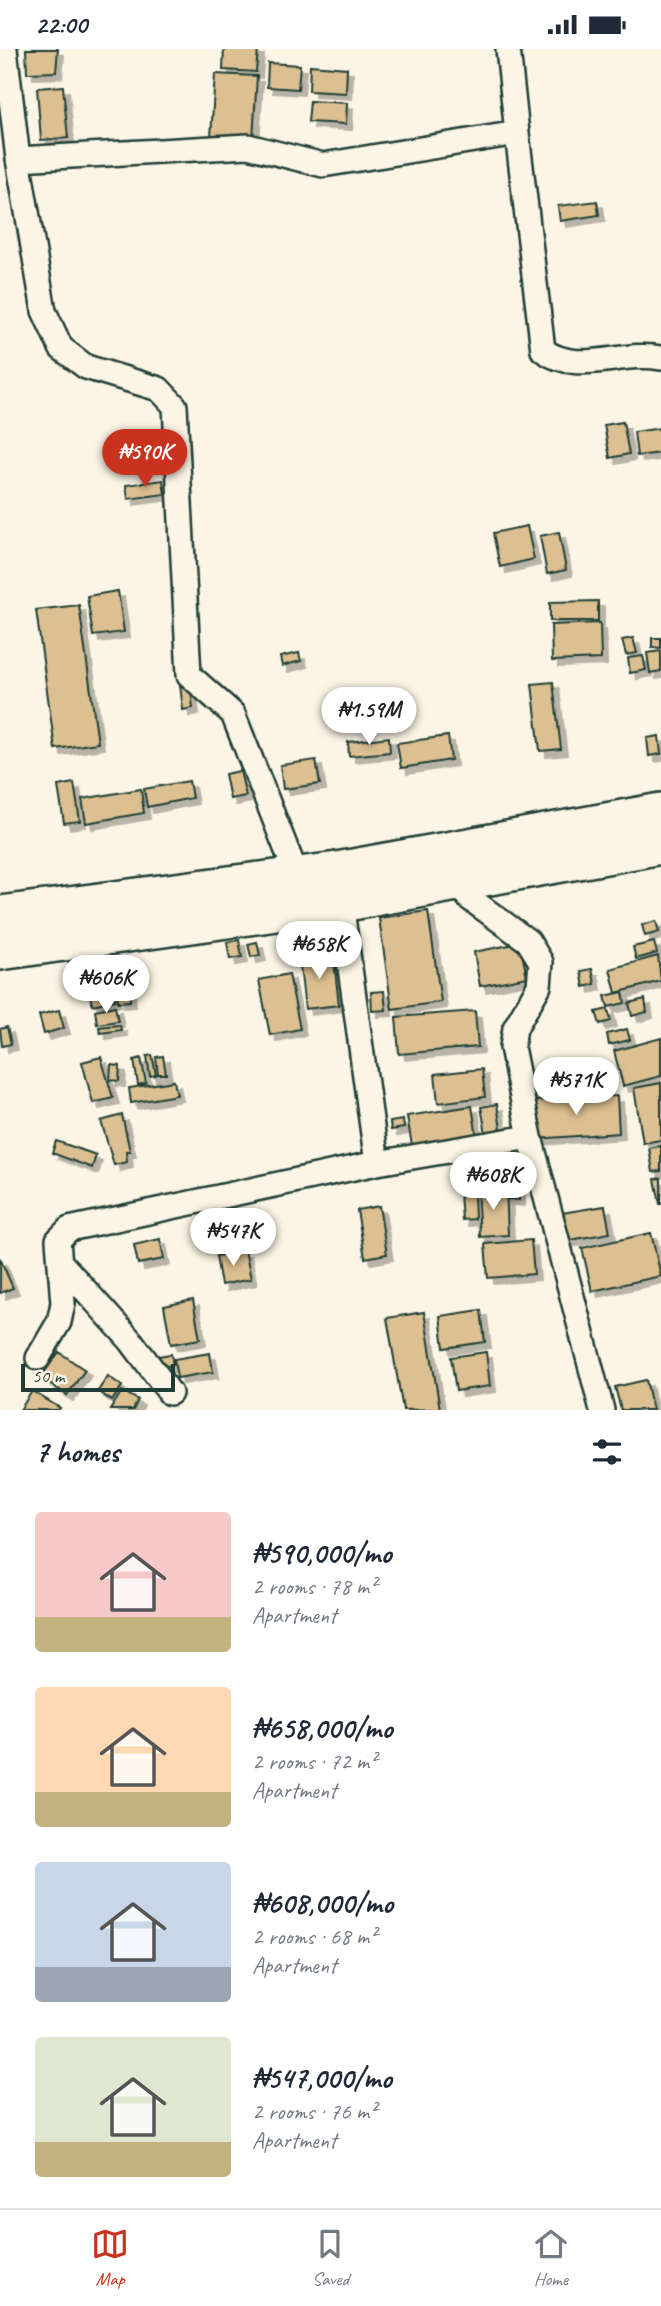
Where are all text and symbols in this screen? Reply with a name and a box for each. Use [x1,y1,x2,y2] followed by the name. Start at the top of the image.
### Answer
[35,8,87,41] text: 22:00
[96,429,194,489] pin: ₦590K
[118,437,172,466] text: ₦590K
[312,687,426,747] pin: ₦1.59M
[337,695,401,724] text: ₦1.59M
[270,921,368,981] pin: ₦658K
[292,929,346,958] text: ₦658K
[57,955,155,1015] pin: ₦606K
[78,963,134,992] text: ₦606K
[527,1058,625,1117] pin: ₦571K
[549,1065,603,1094] text: ₦571K
[444,1153,542,1212] pin: ₦608K
[466,1160,520,1189] text: ₦608K
[184,1209,282,1268] pin: ₦547K
[206,1216,260,1245] text: ₦547K
[21,1361,175,1393] scale bar
[32,1364,64,1388] text: 50 m
[35,1433,120,1471] text: 7 homes
[588,1433,626,1471] icon: filters
[252,1534,391,1572] text: ₦590,000/mo
[91,1540,175,1624] icon: home
[252,1572,376,1601] text: 2 rooms · 78 m²
[252,1601,337,1630] text: Apartment
[252,1709,392,1747] text: ₦658,000/mo
[91,1715,175,1799] icon: home
[252,1747,376,1776] text: 2 rooms · 72 m²
[252,1776,337,1805] text: Apartment
[252,1884,393,1922] text: ₦608,000/mo
[91,1890,175,1974] icon: home
[252,1922,376,1951] text: 2 rooms · 68 m²
[252,1951,337,1980] text: Apartment
[252,2059,392,2097] text: ₦547,000/mo
[91,2065,175,2149] icon: home
[252,2097,376,2126] text: 2 rooms · 76 m²
[252,2126,337,2155] text: Apartment
[91,2225,129,2291] tab: Map
[311,2225,349,2291] tab: Saved
[532,2225,570,2291] tab: Home

